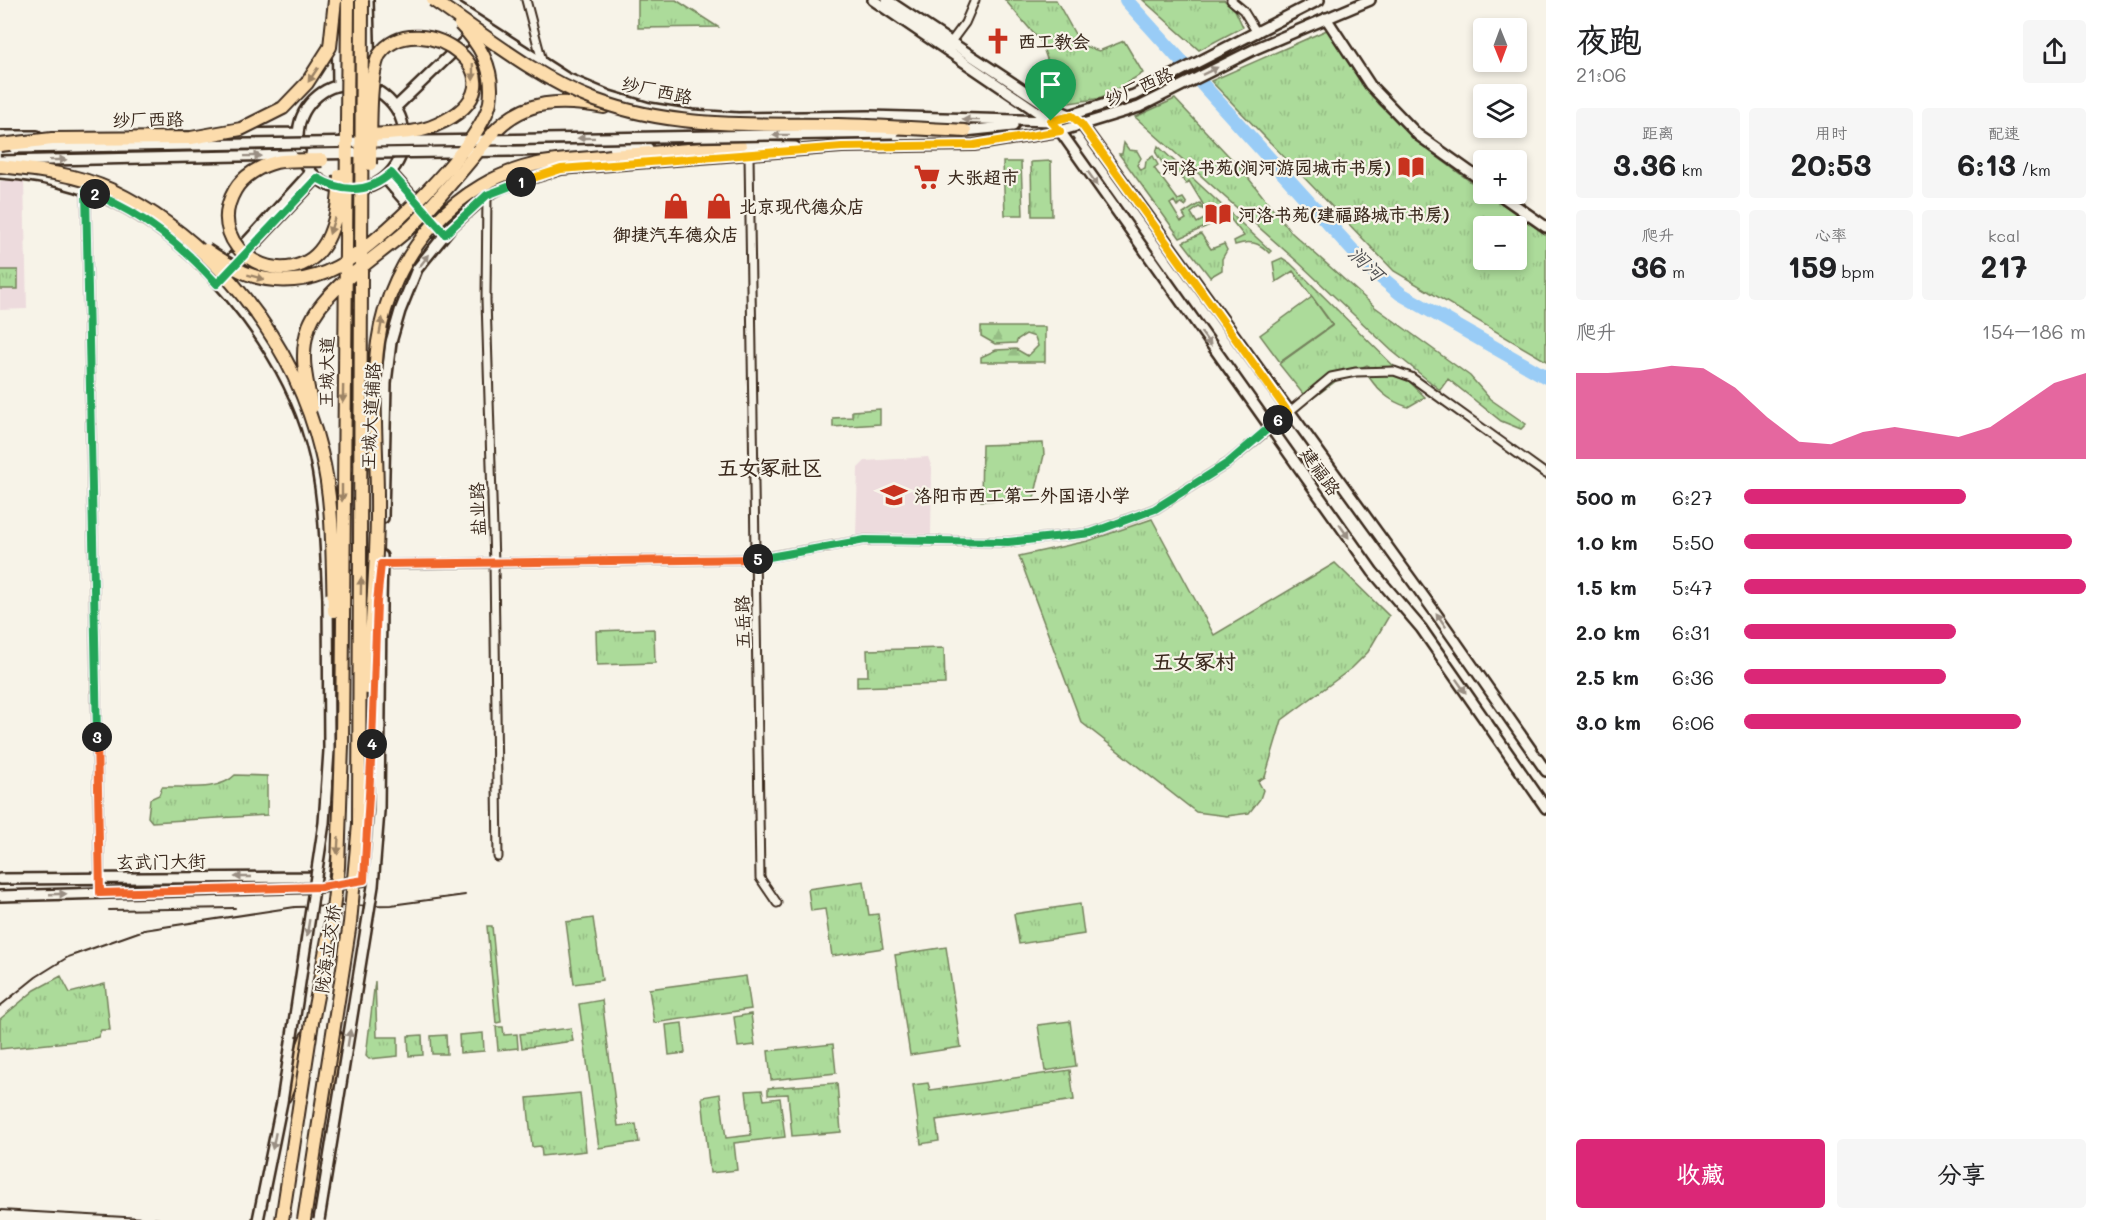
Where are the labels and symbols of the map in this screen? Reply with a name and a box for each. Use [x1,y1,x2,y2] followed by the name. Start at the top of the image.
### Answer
[1473,18,1527,72] north arrow
[983,26,1013,56] church icon: 西工教会
[1018,29,1090,53] place label: 西工教会
[1025,59,1076,121] pin
[1101,61,1177,111] street label: 纱厂西路
[468,63,478,82] one-way arrow
[307,66,319,82] one-way arrow
[1202,67,1219,76] one-way arrow
[619,71,695,109] street label: 纱厂西路
[112,106,184,132] street label: 纱厂西路
[962,115,981,125] one-way arrow
[771,130,790,139] one-way arrow
[576,133,595,143] one-way arrow
[244,151,263,160] one-way arrow
[1396,152,1426,182] library icon: 河洛书苑(涧河游园城市书房)
[49,155,68,164] one-way arrow
[1161,155,1391,179] place label: 河洛书苑(涧河游园城市书房)
[912,162,942,192] supermarket icon: 大张超市
[947,165,1019,189] place label: 大张超市
[506,167,536,197] pin: 1
[1087,171,1099,187] one-way arrow
[80,179,110,209] pin: 2
[661,191,691,221] shop icon: 御捷汽车德众店
[704,191,734,221] shop icon: 北京现代德众店
[739,194,865,218] place label: 北京现代德众店
[1203,199,1233,229] library icon: 河洛书苑(建福路城市书房)
[1238,202,1450,226] place label: 河洛书苑(建福路城市书房)
[327,217,336,235] one-way arrow
[613,222,739,246] place label: 御捷汽车德众店
[1344,240,1393,288] water label: 涧河
[418,253,430,269] one-way arrow
[247,273,265,282] one-way arrow
[377,316,386,335] one-way arrow
[1199,331,1211,346] one-way arrow
[313,336,339,408] street label: 王城大道
[355,361,385,471] street label: 王城大道辅路
[339,385,348,404] one-way arrow
[1263,405,1293,435] pin: 6
[1296,442,1346,500] street label: 建福路
[718,453,823,480] district label: 五女冢社区
[879,480,909,510] school or university icon: 洛阳市西工第二外国语小学
[464,482,490,536] street label: 盐业路
[337,483,347,502] one-way arrow
[914,483,1130,507] place label: 洛阳市西工第二外国语小学
[1338,523,1350,539] one-way arrow
[743,544,773,574] pin: 5
[356,577,366,596] one-way arrow
[730,595,754,649] street label: 五岳路
[1436,612,1447,628] one-way arrow
[1152,647,1236,674] district label: 五女冢村
[1455,678,1467,694] one-way arrow
[82,722,112,752] pin: 3
[357,729,387,759] pin: 4
[334,836,343,855] one-way arrow
[116,848,206,874] street label: 玄武门大街
[234,872,253,882] one-way arrow
[49,889,68,899] one-way arrow
[309,903,345,995] street label: 陇海立交桥
[304,918,313,937] one-way arrow
[345,1028,354,1047] one-way arrow
[269,1132,278,1151] one-way arrow

